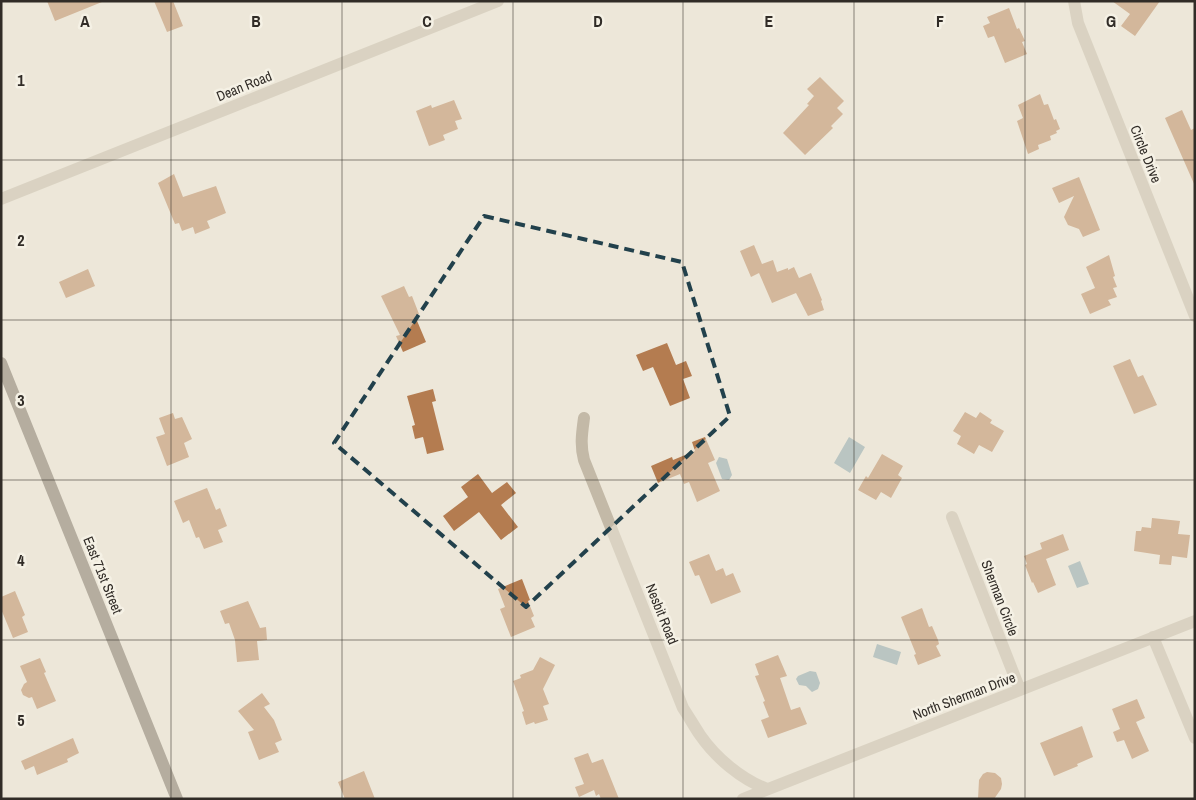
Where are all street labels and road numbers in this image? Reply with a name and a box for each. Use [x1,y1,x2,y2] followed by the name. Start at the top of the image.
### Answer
[214,67,274,105] street label: Dean Road
[1126,123,1166,185] street label: Circle Drive
[79,534,127,616] street label: East 71st Street
[977,558,1023,638] street label: Sherman Circle
[642,581,682,647] street label: Nesbit Road
[910,668,1018,724] street label: North Sherman Drive

